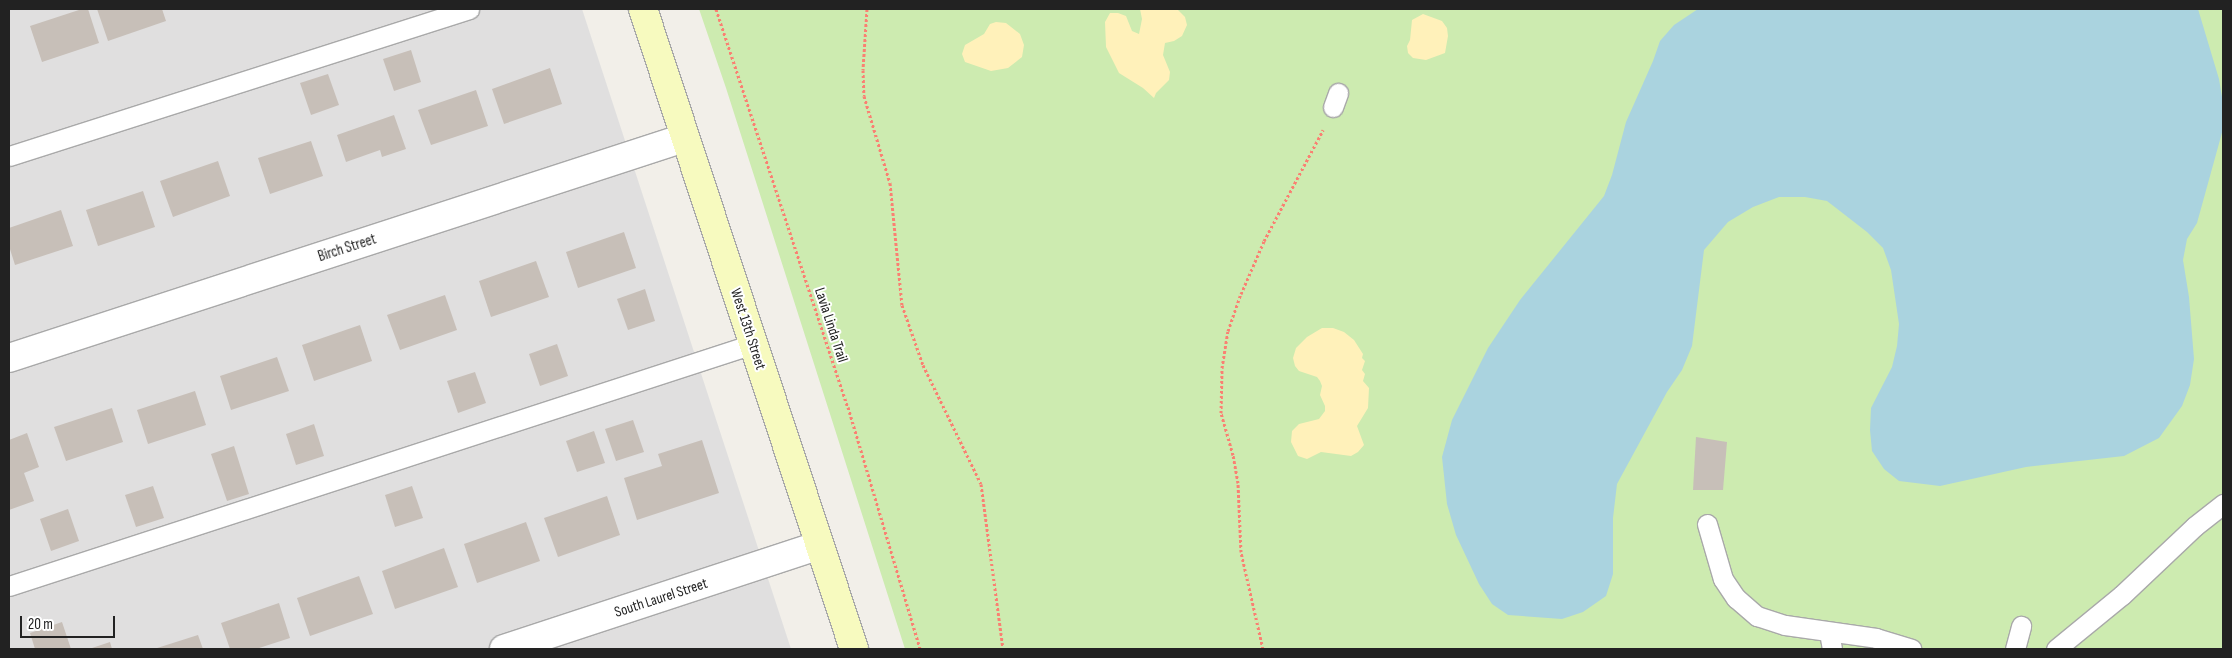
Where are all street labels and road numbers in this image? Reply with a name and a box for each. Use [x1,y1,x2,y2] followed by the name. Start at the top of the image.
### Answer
[316,230,378,266] street label: Birch Street
[810,285,852,365] street label: Lavia Linda Trail
[726,286,770,372] street label: West 13th Street
[612,574,710,622] street label: South Laurel Street

